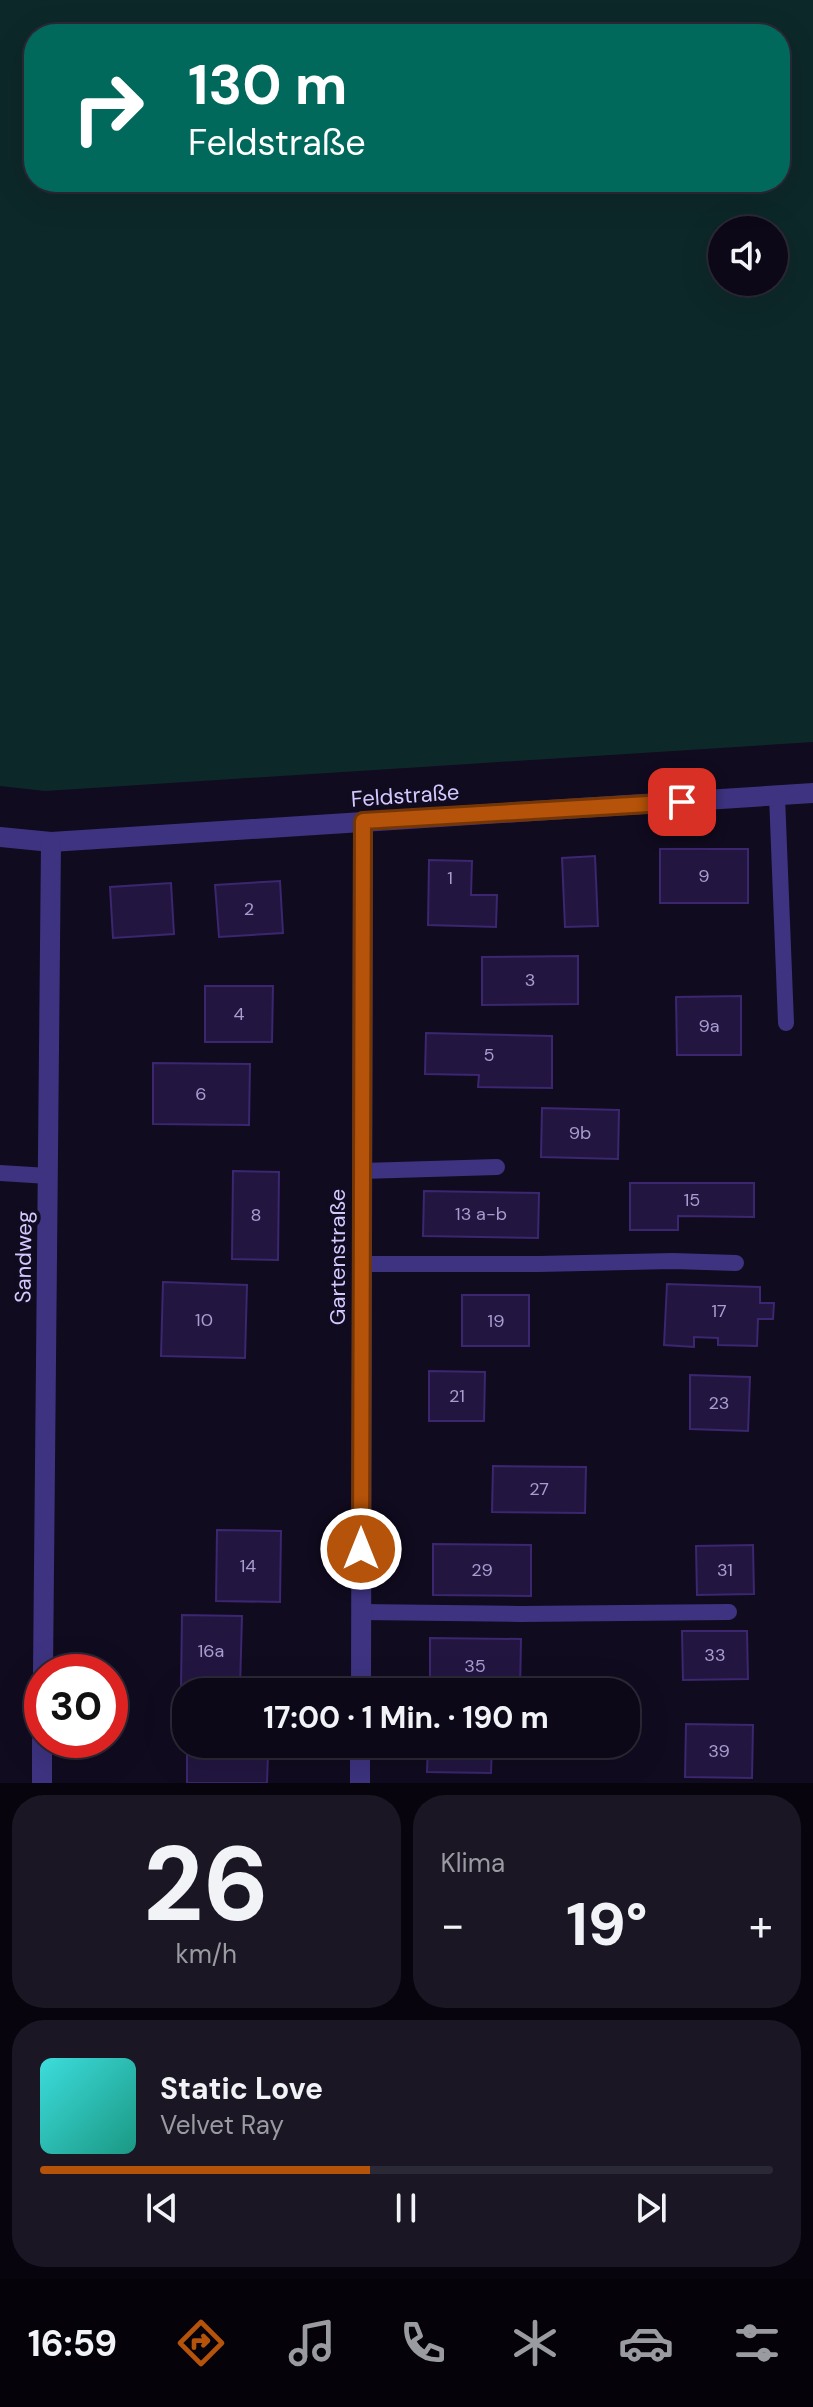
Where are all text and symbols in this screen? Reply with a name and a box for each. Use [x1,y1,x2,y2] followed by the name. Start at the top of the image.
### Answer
[188,48,347,121] text: 130 m
[56,56,160,160] icon: right
[188,119,366,166] text: Feldstraße
[708,216,788,296] map controls
[708,216,788,296] button: sound
[648,768,716,836] pin
[350,777,460,814] street label: Feldstraße
[660,780,704,824] icon: arrive
[698,864,710,888] house number: 9
[447,866,453,890] house number: 1
[244,897,254,921] house number: 2
[525,968,535,992] house number: 3
[234,1002,245,1026] house number: 4
[698,1014,720,1038] house number: 9a
[484,1043,494,1067] house number: 5
[195,1082,207,1106] house number: 6
[569,1121,591,1145] house number: 9b
[684,1188,700,1212] house number: 15
[323,1189,352,1325] street label: Gartenstraße
[455,1202,507,1226] house number: 13 a-b
[251,1203,261,1227] house number: 8
[8,1211,39,1303] street label: Sandweg
[711,1299,727,1323] house number: 17
[195,1308,213,1332] house number: 10
[488,1309,504,1333] house number: 19
[449,1384,465,1408] house number: 21
[708,1391,730,1415] house number: 23
[529,1477,549,1501] house number: 27
[319,1507,403,1591] position arrow
[240,1554,256,1578] house number: 14
[471,1558,493,1582] house number: 29
[717,1558,733,1582] house number: 31
[198,1639,224,1663] house number: 16a
[704,1643,726,1667] house number: 33
[24,1654,128,1758] speed limit sign: 30
[464,1654,486,1678] house number: 35
[263,1698,549,1737] text: 17:00 · 1 Min. · 190 m
[708,1739,730,1763] house number: 39
[143,1817,269,1952] text: 26
[441,1846,505,1880] text: Klima
[566,1885,648,1964] text: 19°
[441,1896,465,1954] text: −
[749,1896,773,1954] text: +
[176,1937,237,1971] text: km/h
[160,2069,323,2108] text: Static Love
[160,2108,284,2142] text: Velvet Ray
[140,2186,184,2230] icon: previous
[384,2186,428,2230] icon: pause
[629,2186,673,2230] icon: next
[173,2315,229,2371] icon: directions
[284,2315,340,2371] icon: music
[395,2315,451,2371] icon: phone
[507,2315,563,2371] icon: climate
[618,2315,674,2371] icon: car
[729,2315,785,2371] icon: filters
[28,2320,117,2367] text: 16:59

